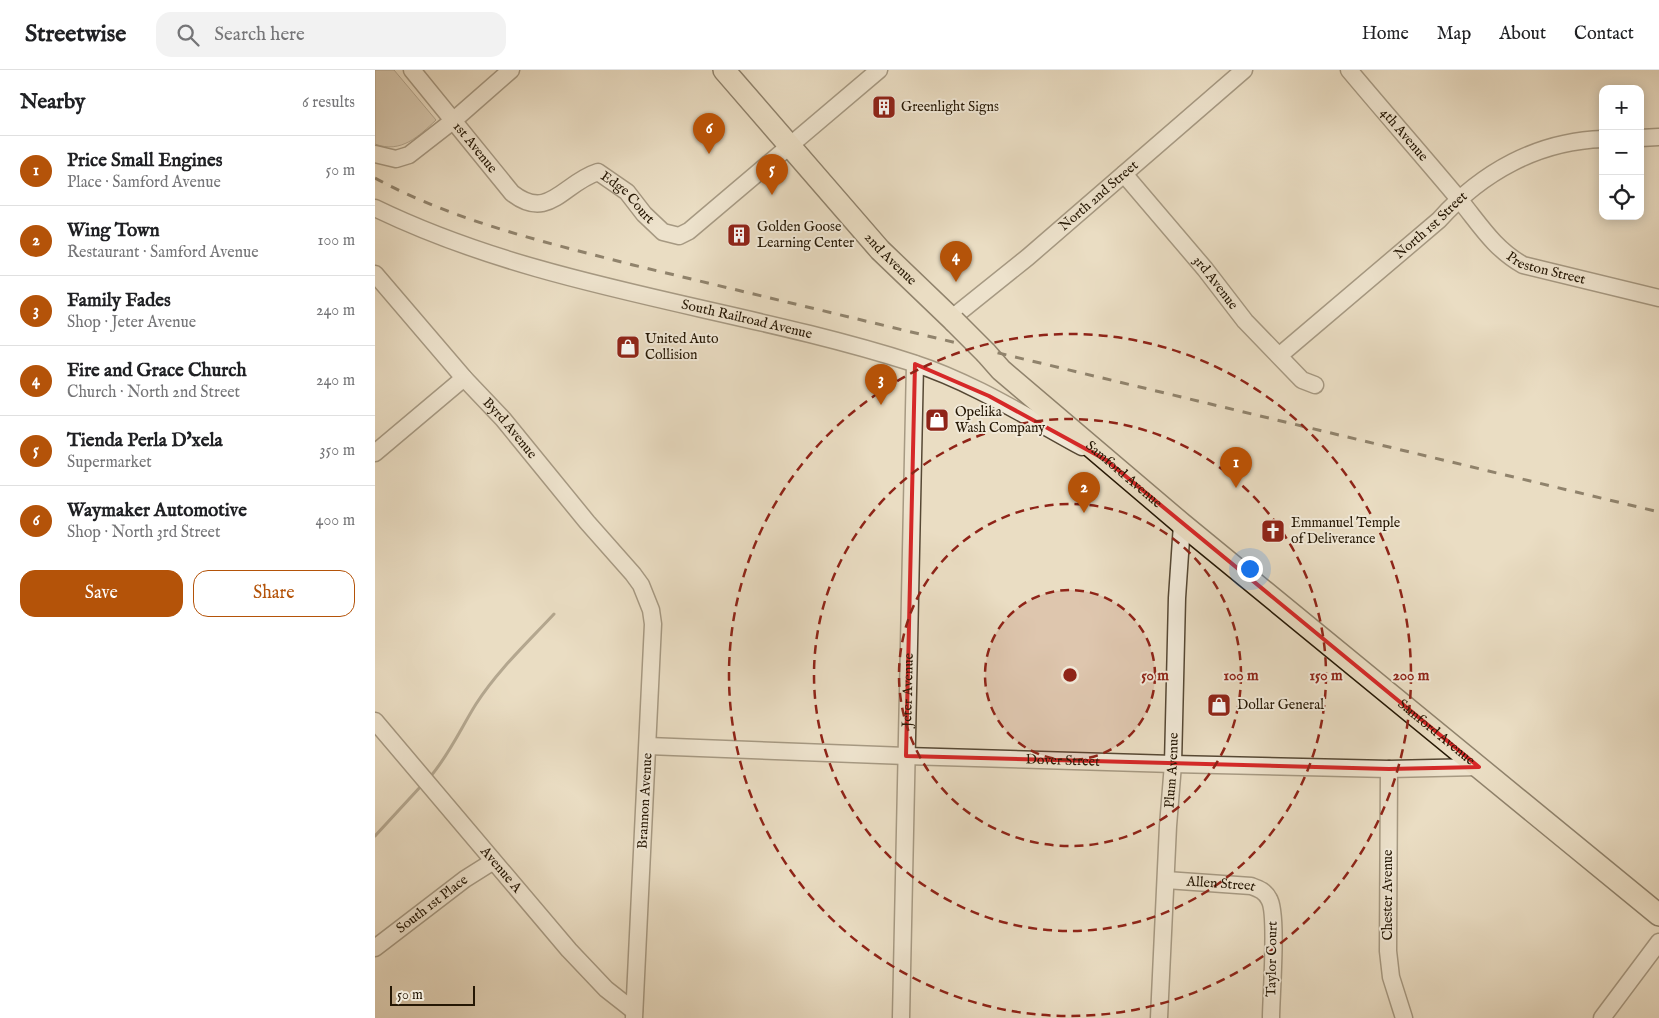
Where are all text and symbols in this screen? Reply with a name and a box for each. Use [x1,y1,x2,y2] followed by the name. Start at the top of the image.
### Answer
[156,12,506,57] search box
[25,19,126,50] text: Streetwise
[174,21,202,49] icon: search
[214,23,305,47] text: Search here
[1362,23,1409,46] text: Home
[1437,23,1471,46] text: Map
[1499,23,1546,46] text: About
[1574,23,1634,46] text: Contact
[1599,85,1644,220] map controls
[1599,85,1644,130] button: +
[20,89,85,116] text: Nearby
[302,93,355,113] text: 6 results
[871,94,897,120] building icon: Greenlight Signs
[901,98,999,116] place label: Greenlight Signs
[1376,104,1432,166] street label: 4th Avenue
[693,113,725,154] pin: 6
[449,118,502,177] street label: 1st Avenue
[1599,130,1644,175] button: −
[67,149,222,173] text: Price Small Engines
[756,154,788,195] pin: 5
[1055,156,1142,235] street label: North 2nd Street
[33,161,39,181] text: 1
[326,161,355,181] text: 50 m
[597,167,658,228] street label: Edge Court
[67,173,221,193] text: Place · Samford Avenue
[1599,175,1644,220] button: locate
[1391,187,1471,263] street label: North 1st Street
[757,218,854,252] place label: Golden Goose Learning Center
[67,219,160,243] text: Wing Town
[726,222,752,248] building icon: Golden Goose Learning Center
[860,229,921,290] street label: 2nd Avenue
[32,231,40,251] text: 2
[318,231,355,251] text: 100 m
[940,241,972,282] pin: 4
[67,243,259,263] text: Restaurant · Samford Avenue
[1502,248,1587,289] street label: Preston Street
[1189,252,1242,314] street label: 3rd Avenue
[67,289,171,313] text: Family Fades
[680,296,815,343] street label: South Railroad Avenue
[33,301,39,321] text: 3
[316,301,355,321] text: 240 m
[67,313,196,333] text: Shop · Jeter Avenue
[645,330,719,364] place label: United Auto Collision
[615,334,641,360] shop icon: United Auto Collision
[67,359,247,383] text: Fire and Grace Church
[865,364,897,405] pin: 3
[32,371,40,391] text: 4
[316,371,355,391] text: 240 m
[67,383,240,403] text: Church · North 2nd Street
[479,394,541,463] street label: Byrd Avenue
[955,403,1045,437] place label: Opelika Wash Company
[924,407,950,433] shop icon: Opelika Wash Company
[67,429,223,453] text: Tienda Perla D'xela
[1082,437,1166,513] street label: Samford Avenue
[33,441,39,461] text: 5
[320,441,355,461] text: 350 m
[1220,447,1252,488] pin: 1
[67,453,152,473] text: Supermarket
[1068,472,1100,513] pin: 2
[67,499,247,523] text: Waymaker Automotive
[33,511,39,531] text: 6
[316,511,355,531] text: 400 m
[1291,514,1401,548] place label: Emmanuel Temple of Deliverance
[1260,518,1286,544] church icon: Emmanuel Temple of Deliverance
[67,523,220,543] text: Shop · North 3rd Street
[1237,556,1263,582] your location
[20,570,183,617] button: Save
[193,570,355,617] button: Share
[898,652,918,729] street label: Jeter Avenue
[1061,666,1079,684] centre of rings
[1141,666,1169,685] text: 50 m
[1223,666,1259,685] text: 100 m
[1309,666,1343,685] text: 150 m
[1393,666,1430,685] text: 200 m
[1206,692,1232,718] shop icon: Dollar General
[1394,695,1479,770] street label: Samford Avenue
[1237,696,1324,714] place label: Dollar General
[1160,732,1183,809] street label: Plum Avenue
[1025,751,1100,771] street label: Dover Street
[633,752,657,849] street label: Brannon Avenue
[476,842,526,897] street label: Avenue A
[1379,849,1397,940] street label: Chester Avenue
[393,871,472,937] street label: South 1st Place
[1185,872,1258,896] street label: Allen Street
[1262,921,1282,997] street label: Taylor Court
[390,983,475,1006] scale bar
[397,986,423,1004] text: 50 m

